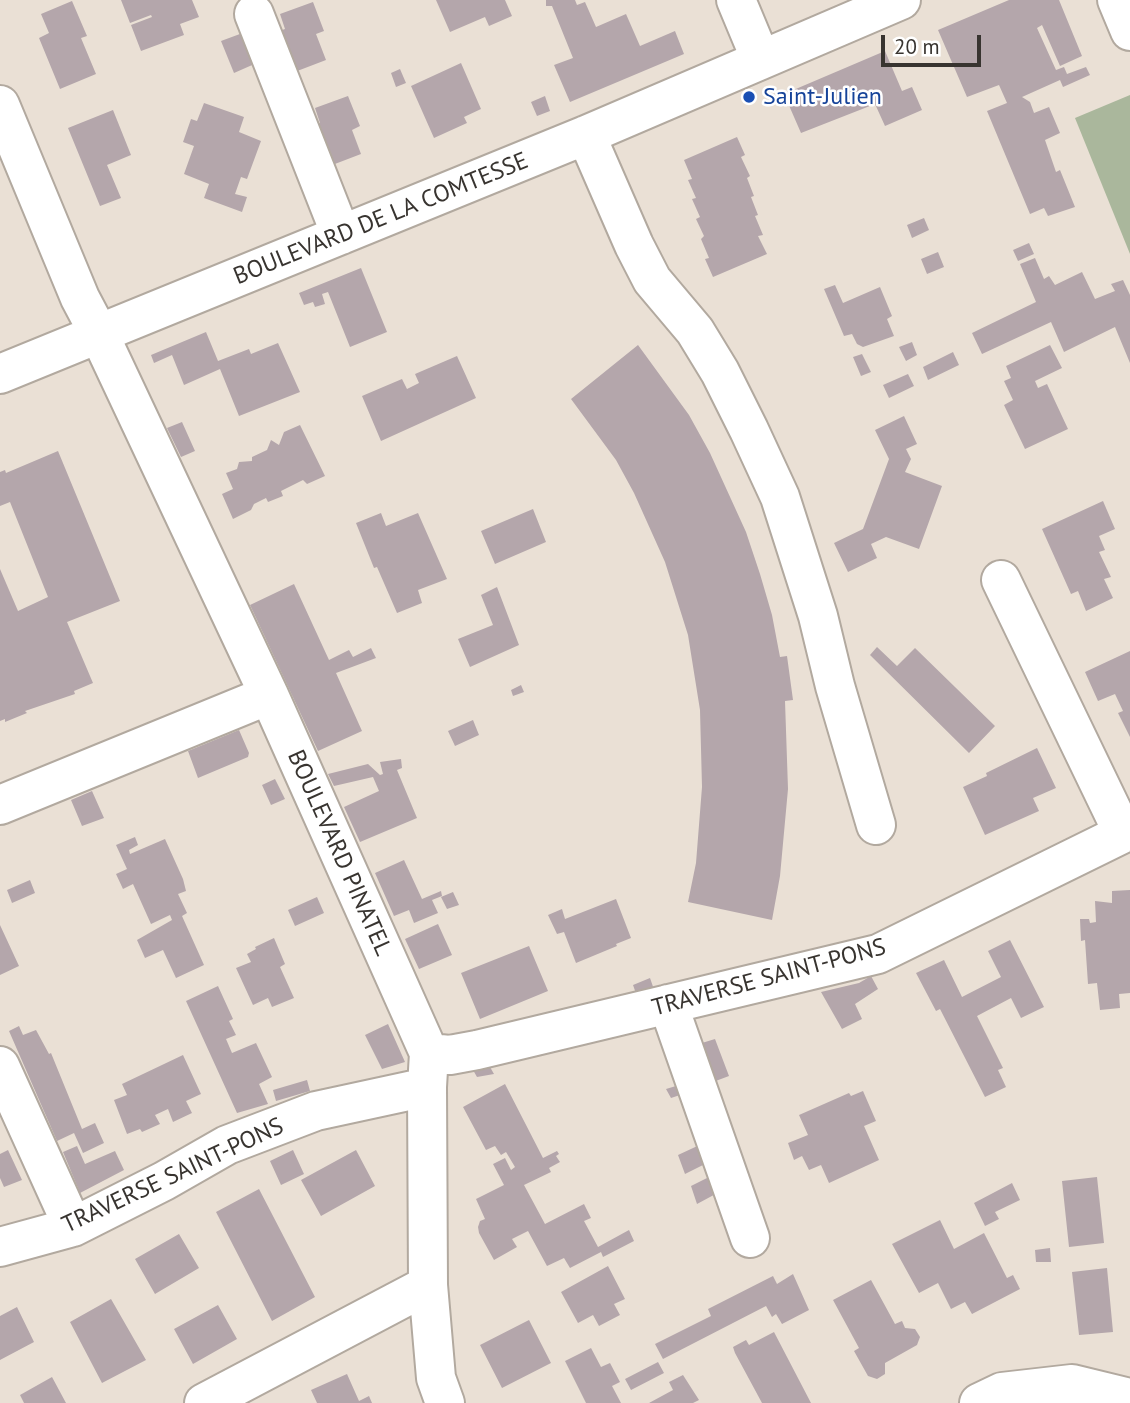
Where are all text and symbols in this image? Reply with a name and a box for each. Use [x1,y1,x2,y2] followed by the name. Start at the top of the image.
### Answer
[885,21,985,65] scale bar
[894,33,940,60] text: 20 m
[763,83,882,111] place label: Saint-Julien
[741,89,757,105] marker: Saint-Julien
[229,147,533,291] street label: BOULEVARD DE LA COMTESSE
[281,746,397,960] street label: BOULEVARD PINATEL
[649,933,889,1023] street label: TRAVERSE SAINT-PONS
[58,1112,288,1240] street label: TRAVERSE SAINT-PONS

